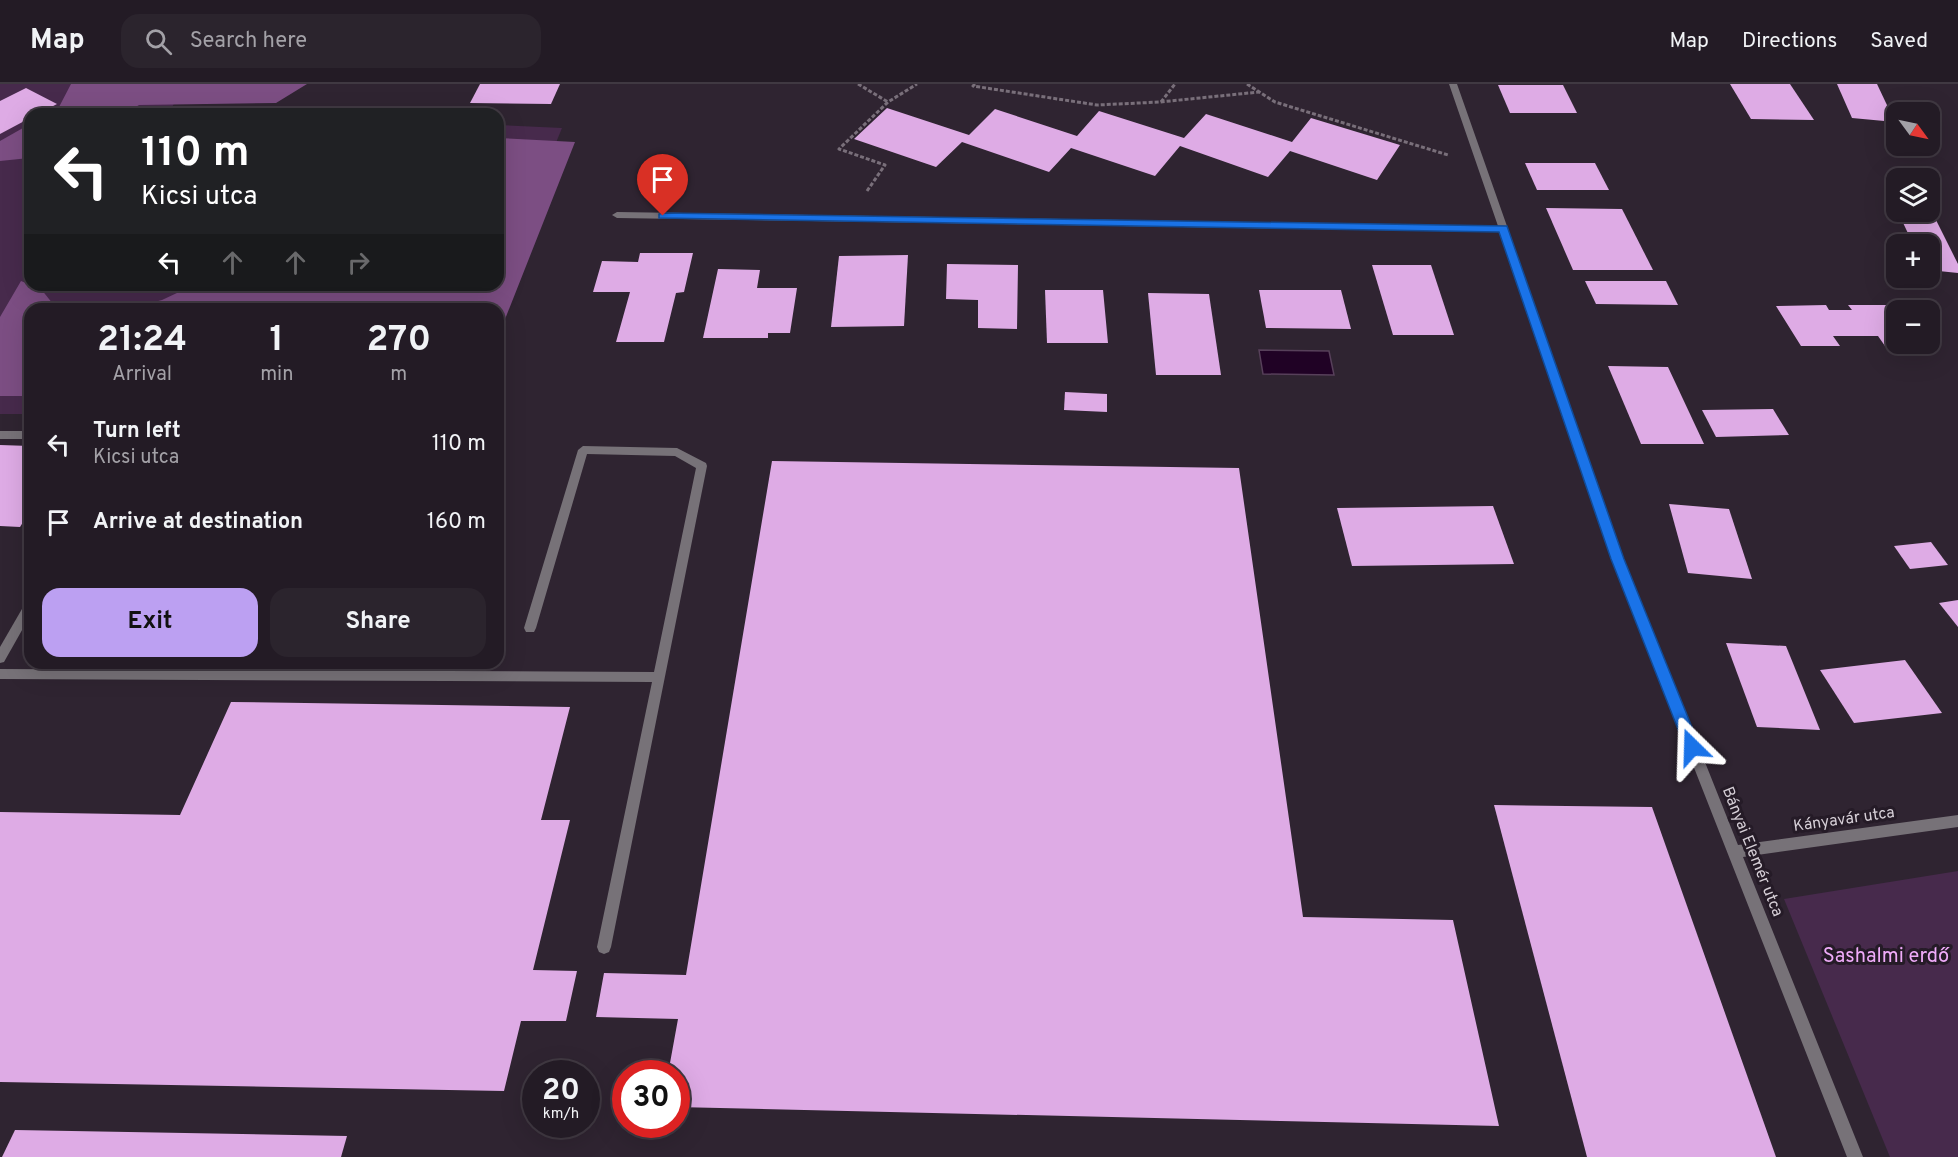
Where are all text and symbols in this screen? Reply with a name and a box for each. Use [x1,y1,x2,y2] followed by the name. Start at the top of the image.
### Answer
[121,14,541,68] search box
[30,23,85,59] text: Map
[142,25,175,58] icon: search
[190,28,307,55] text: Search here
[1669,28,1709,55] text: Map
[1742,28,1837,55] text: Directions
[1870,28,1928,55] text: Saved
[1886,102,1940,156] north arrow
[1886,102,1940,354] map controls
[141,128,250,181] text: 110 m
[42,132,120,210] icon: left
[637,154,688,216] pin
[646,163,679,196] icon: arrive
[1886,168,1940,222] button: layers
[141,180,257,214] text: Kicsi utca
[1886,234,1940,288] button: +
[153,246,186,279] icon: left
[216,246,249,279] icon: ahead
[279,246,312,279] icon: ahead
[342,246,375,279] icon: right
[1886,300,1940,354] button: −
[97,318,187,364] text: 21:24
[270,318,284,364] text: 1
[366,318,431,364] text: 270
[112,362,172,388] text: Arrival
[260,362,293,388] text: min
[390,362,407,388] text: m
[93,418,181,445] text: Turn left
[42,428,75,461] icon: left
[432,431,486,458] text: 110 m
[93,445,179,471] text: Kicsi utca
[42,506,75,539] icon: arrive
[93,509,303,536] text: Arrive at destination
[427,509,486,536] text: 160 m
[42,588,258,657] button: Exit
[270,588,486,657] button: Share
[1660,715,1724,779] position arrow
[1717,784,1787,920] street label: Bányai Elemér utca
[1792,803,1896,837] street label: Kányavár utca
[1823,944,1950,970] park label: Sashalmi erdő
[612,1060,690,1138] speed limit sign: 30
[542,1073,580,1110] text: 20
[543,1105,579,1124] text: km/h

